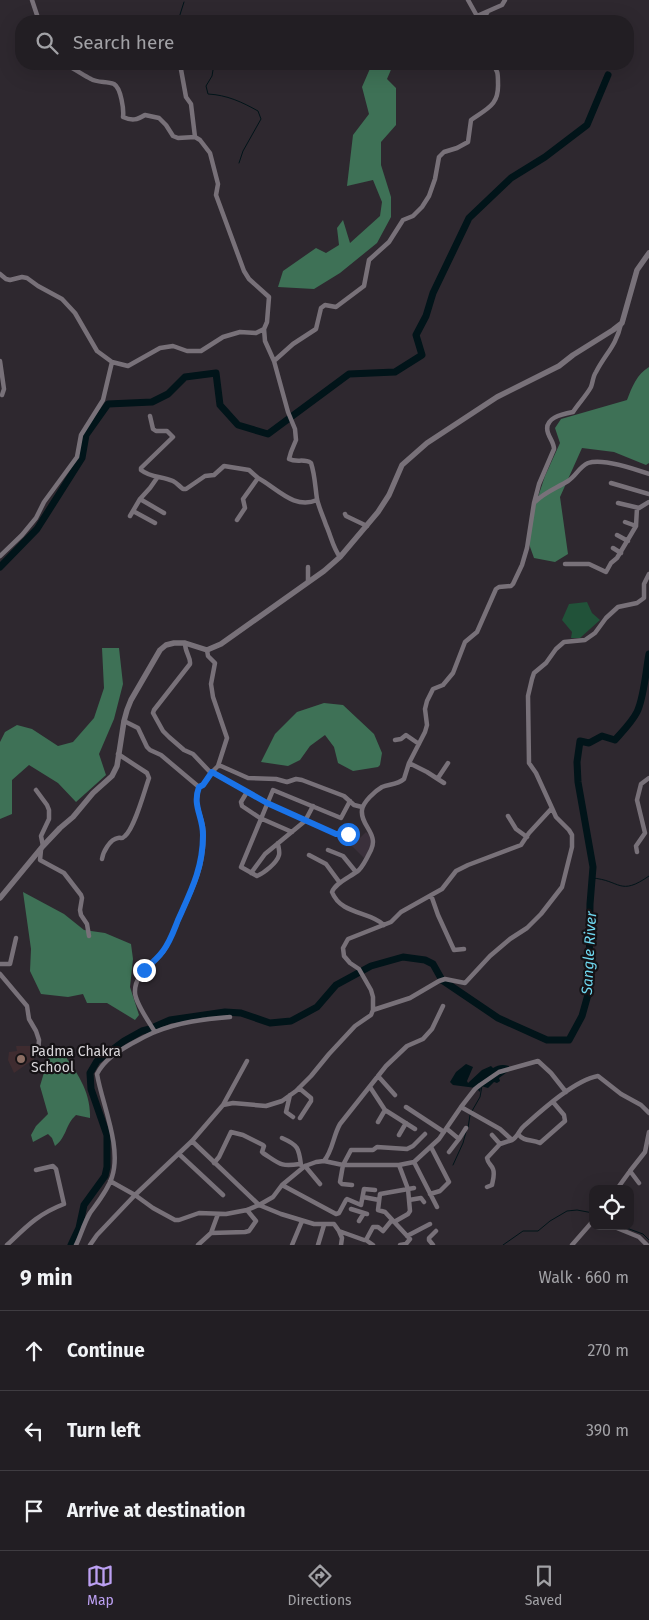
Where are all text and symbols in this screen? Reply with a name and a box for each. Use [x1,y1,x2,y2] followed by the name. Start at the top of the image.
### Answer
[15,15,634,70] search box
[33,29,61,57] icon: search
[73,31,174,54] text: Search here
[337,823,360,846] route start
[578,909,600,996] water label: Sangle River
[133,959,156,982] route end
[31,1043,121,1076] place label: Padma Chakra School
[15,1053,27,1065] marker: Padma Chakra School
[589,1185,634,1230] map controls
[589,1185,634,1230] button: locate
[20,1265,73,1291] text: 9 min
[539,1268,629,1287] text: Walk · 660 m
[20,1337,48,1365] icon: ahead
[67,1339,145,1362] text: Continue
[587,1341,629,1360] text: 270 m
[20,1417,48,1445] icon: left
[67,1419,141,1442] text: Turn left
[586,1421,629,1440] text: 390 m
[20,1497,48,1525] icon: arrive
[67,1499,246,1522] text: Arrive at destination
[86,1562,114,1609] tab: Map
[287,1562,352,1609] tab: Directions
[525,1562,563,1609] tab: Saved

